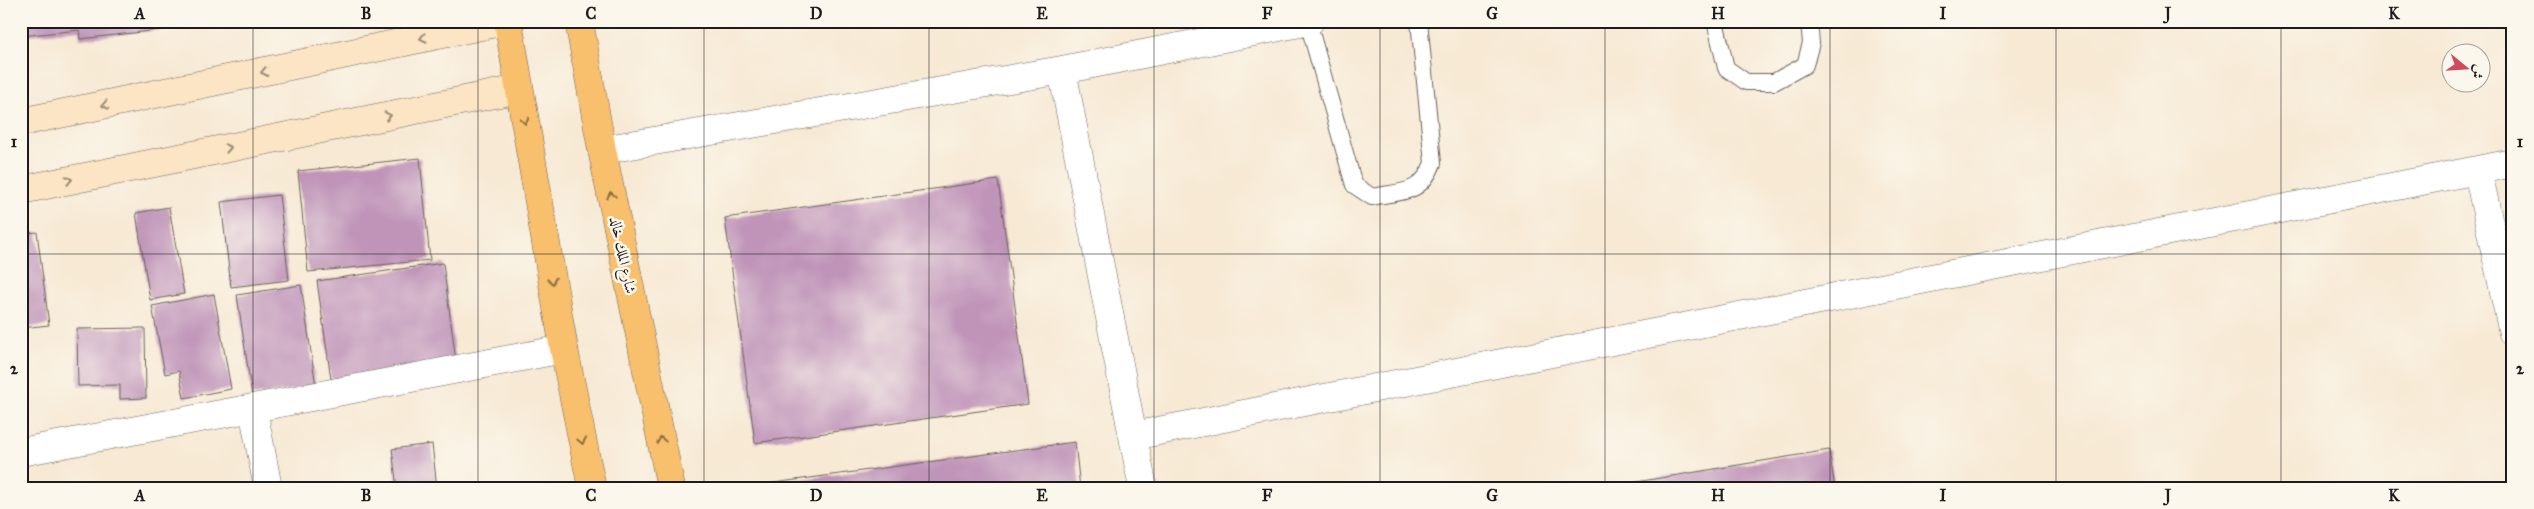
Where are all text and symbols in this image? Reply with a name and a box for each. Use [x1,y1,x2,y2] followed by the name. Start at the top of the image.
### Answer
[134,4,146,23] text: A
[361,4,371,23] text: B
[586,4,597,23] text: C
[810,4,823,23] text: D
[1036,4,1048,23] text: E
[1262,4,1273,23] text: F
[1486,4,1498,23] text: G
[1711,4,1725,23] text: H
[1940,4,1947,23] text: I
[2163,4,2172,24] text: J
[2388,4,2400,23] text: K
[419,33,427,43] one-way arrow
[2442,42,2492,92] north arrow
[2468,63,2488,81] text: ش
[260,66,268,76] one-way arrow
[101,99,109,110] one-way arrow
[383,111,392,122] one-way arrow
[519,117,529,125] one-way arrow
[11,132,18,151] text: 1
[2517,132,2524,151] text: 1
[224,143,233,154] one-way arrow
[65,176,73,186] one-way arrow
[606,191,617,199] one-way arrow
[602,215,640,296] street label: شارع الملك خالد
[547,277,557,286] one-way arrow
[10,359,19,378] text: 2
[2516,359,2525,378] text: 2
[656,436,667,444] one-way arrow
[576,437,587,445] one-way arrow
[134,486,146,505] text: A
[361,486,371,505] text: B
[586,486,597,505] text: C
[810,486,823,505] text: D
[1036,486,1048,505] text: E
[1262,486,1273,505] text: F
[1486,486,1498,505] text: G
[1711,486,1725,505] text: H
[1940,486,1947,505] text: I
[2163,486,2172,506] text: J
[2388,486,2400,505] text: K

